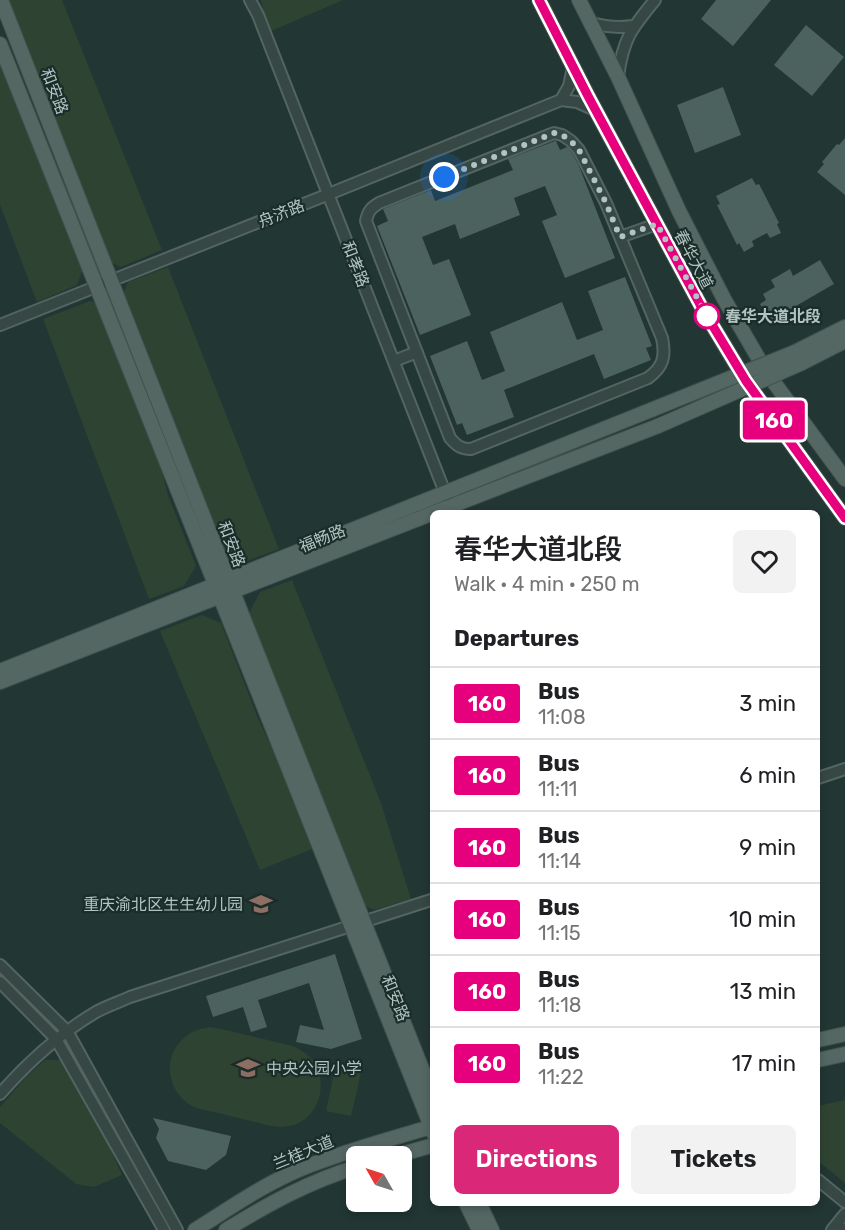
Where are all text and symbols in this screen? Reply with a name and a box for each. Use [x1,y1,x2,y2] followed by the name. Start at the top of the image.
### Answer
[37,65,72,117] street label: 和安路
[429,162,459,192] your location
[255,196,307,231] street label: 舟济路
[670,227,717,292] street label: 春华大道
[338,238,373,290] street label: 和孝路
[694,303,720,329] marker: 春华大道北段
[725,307,821,326] place label: 春华大道北段
[740,400,808,440] line badge: 160
[755,408,793,433] text: 160
[214,518,249,570] street label: 和安路
[296,521,348,556] street label: 福畅路
[733,530,796,593] button: heart
[454,533,622,566] text: 春华大道北段
[454,572,639,596] text: Walk · 4 min · 250 m
[454,625,579,652] text: Departures
[538,678,580,705] text: Bus
[739,690,796,717] text: 3 min
[468,691,506,716] text: 160
[538,705,586,729] text: 11:08
[538,750,580,777] text: Bus
[739,762,796,789] text: 6 min
[468,763,506,788] text: 160
[538,777,577,801] text: 11:11
[538,822,580,849] text: Bus
[739,834,796,861] text: 9 min
[468,835,506,860] text: 160
[538,849,581,873] text: 11:14
[248,891,274,917] school or university icon: 重庆渝北区生生幼儿园
[538,894,580,921] text: Bus
[83,895,243,914] place label: 重庆渝北区生生幼儿园
[729,906,796,933] text: 10 min
[468,907,506,932] text: 160
[538,921,581,945] text: 11:15
[538,966,580,993] text: Bus
[378,972,413,1024] street label: 和安路
[730,978,796,1005] text: 13 min
[468,979,506,1004] text: 160
[538,993,582,1017] text: 11:18
[538,1038,580,1065] text: Bus
[732,1050,796,1077] text: 17 min
[468,1051,506,1076] text: 160
[235,1055,261,1081] school or university icon: 中央公园小学
[266,1059,362,1078] place label: 中央公园小学
[538,1065,584,1089] text: 11:22
[454,1125,619,1194] button: Directions
[631,1125,796,1194] button: Tickets
[270,1132,336,1173] street label: 兰桂大道
[346,1146,412,1212] north arrow
[346,1146,412,1212] map controls

